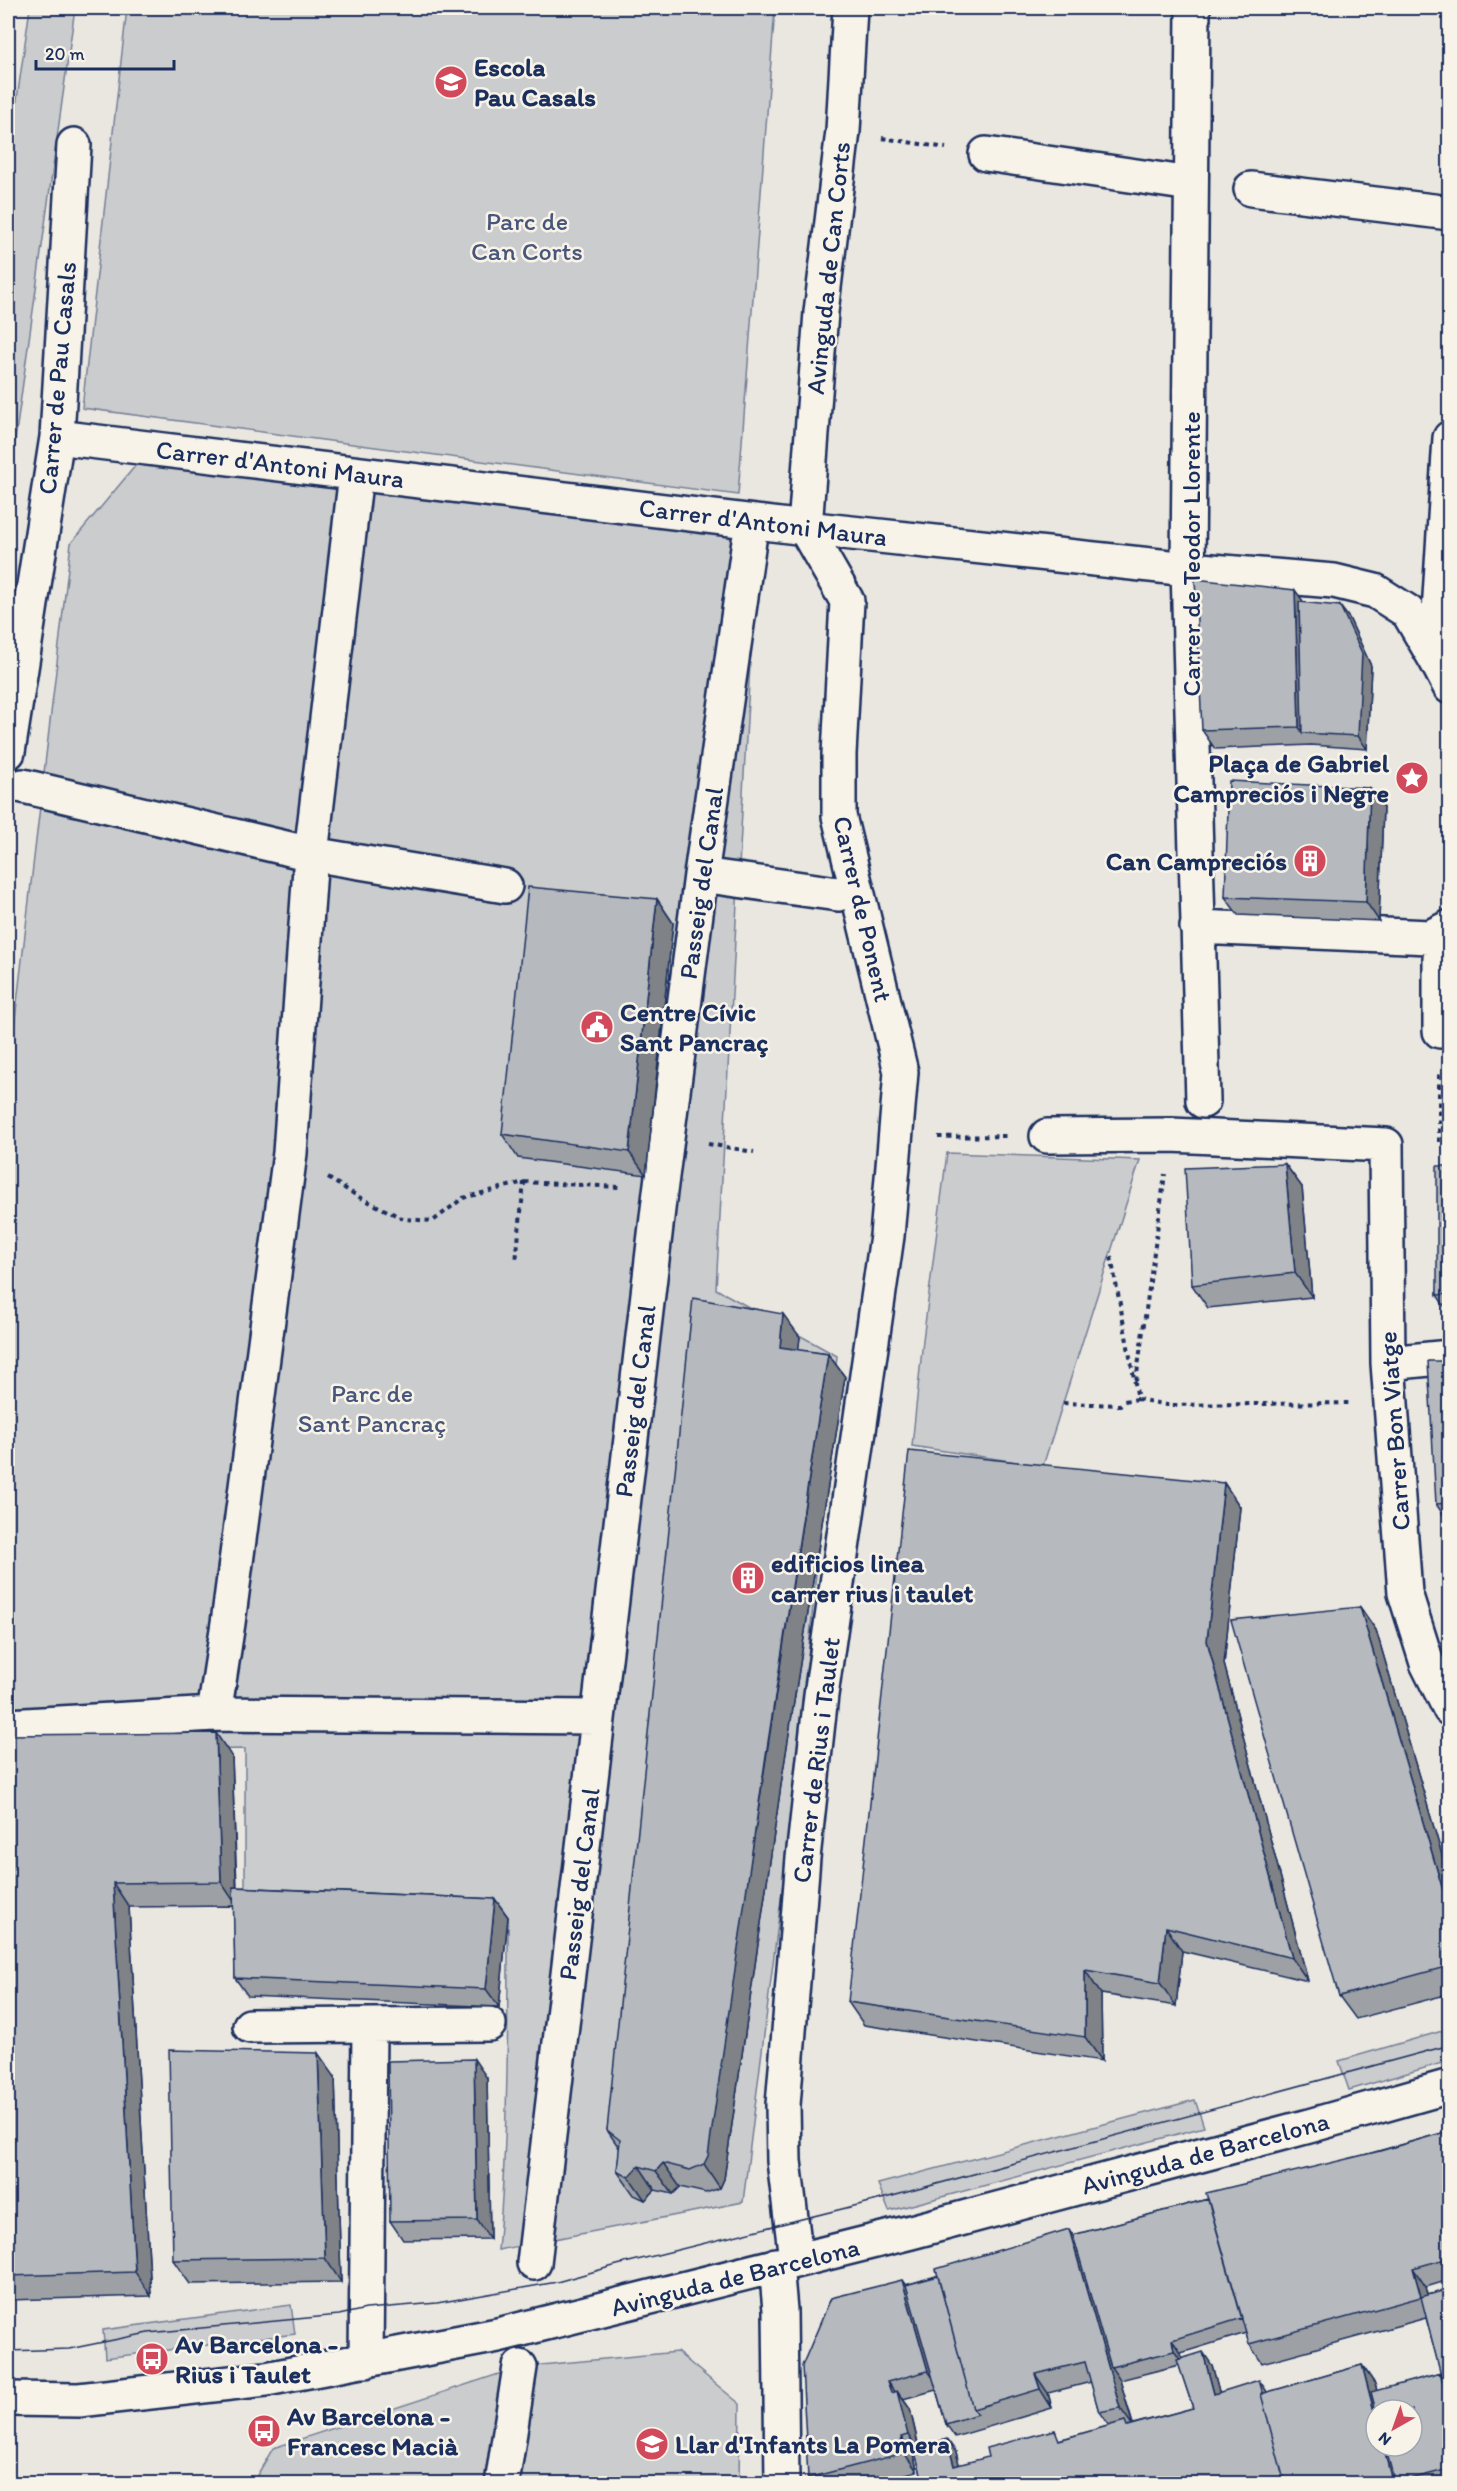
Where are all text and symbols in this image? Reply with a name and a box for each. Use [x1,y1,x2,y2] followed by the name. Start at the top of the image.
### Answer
[36,33,174,71] scale bar
[45,43,85,65] text: 20 m
[474,51,596,113] place label: Escola Pau Casals
[433,64,469,100] school or university icon: Escola Pau Casals
[799,140,857,396] street label: Avinguda de Can Corts
[471,205,583,267] park label: Parc de Can Corts
[31,260,83,496] street label: Carrer de Pau Casals
[1175,411,1207,697] street label: Carrer de Teodor Llorente
[154,433,406,495] street label: Carrer d'Antoni Maura
[637,491,889,553] street label: Carrer d'Antoni Maura
[1173,747,1390,809] place label: Plaça de Gabriel Campreciós i Negre
[1394,760,1430,796] place icon: Plaça de Gabriel Campreciós i Negre
[672,785,730,981] street label: Passeig del Canal
[826,813,900,1005] street label: Carrer de Ponent
[1292,843,1328,879] building icon: Can Campreciós
[1106,845,1287,877] place label: Can Campreciós
[620,996,769,1058] place label: Centre Cívic Sant Pancraç
[579,1009,615,1045] public building icon: Centre Cívic Sant Pancraç
[607,1303,663,1499] street label: Passeig del Canal
[1371,1330,1417,1532] street label: Carrer Bon Viatge
[298,1377,446,1439] park label: Parc de Sant Pancraç
[771,1547,974,1609] place label: edificios linea carrer rius i taulet
[730,1560,766,1596] building icon: edificios linea carrer rius i taulet
[785,1635,847,1885] street label: Carrer de Rius i Taulet
[551,1786,607,1982] street label: Passeig del Canal
[1078,2104,1333,2201] street label: Avinguda de Barcelona
[607,2231,863,2323] street label: Avinguda de Barcelona
[174,2328,338,2390] place label: Av Barcelona - Rius i Taulet
[134,2341,170,2377] bus stop icon: Av Barcelona - Rius i Taulet
[1364,2398,1424,2458] north arrow
[286,2400,458,2462] place label: Av Barcelona - Francesc Macià
[246,2413,282,2449] bus stop icon: Av Barcelona - Francesc Macià
[634,2426,670,2462] school or university icon: Llar d'Infants La Pomera
[675,2428,950,2460] place label: Llar d'Infants La Pomera
[1374,2428,1395,2450] text: N

